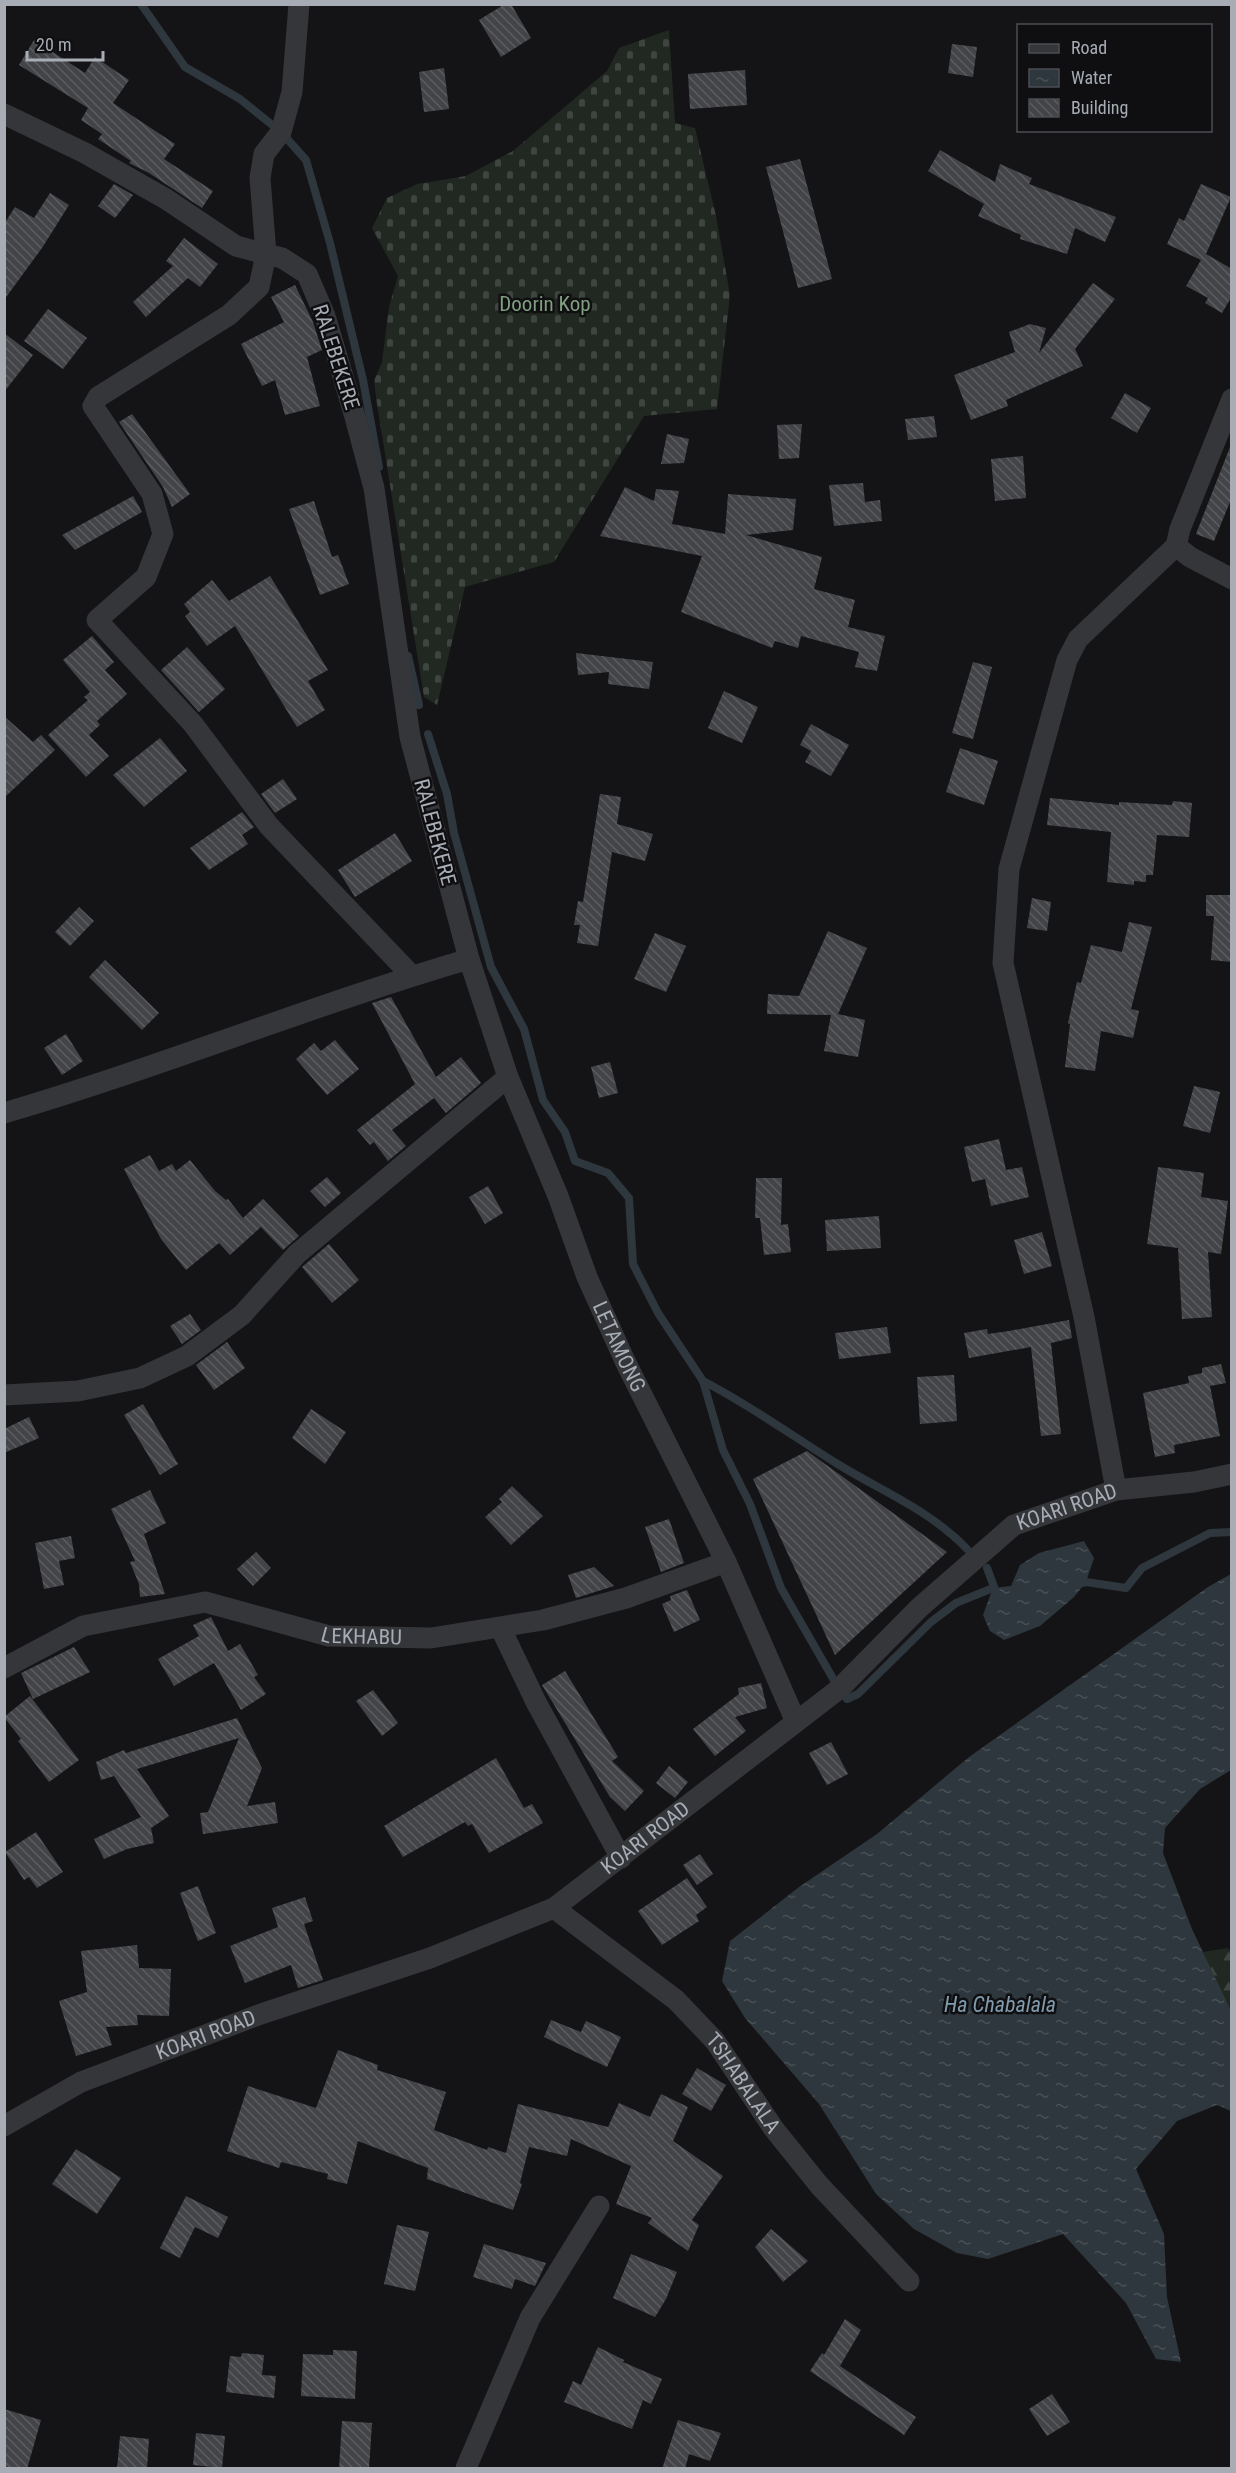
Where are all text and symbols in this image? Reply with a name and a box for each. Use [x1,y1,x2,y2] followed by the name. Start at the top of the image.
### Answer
[27,24,104,62] scale bar
[1017,24,1212,132] legend
[36,34,71,55] text: 20 m
[1071,37,1107,58] text: Road
[1071,67,1113,88] text: Water
[1071,97,1128,118] text: Building
[499,292,591,316] park label: Doorin Kop
[308,301,364,413] street label: RALEBEKERE
[409,776,461,888] street label: RALEBEKERE
[588,1298,650,1396] street label: LETAMONG
[1013,1479,1120,1535] street label: KOARI ROAD
[318,1622,402,1649] street label: LEKHABU
[597,1796,694,1879] street label: KOARI ROAD
[944,1992,1056,2017] water label: Ha Chabalala
[153,2005,259,2065] street label: KOARI ROAD
[701,2028,785,2138] street label: TSHABALALA

